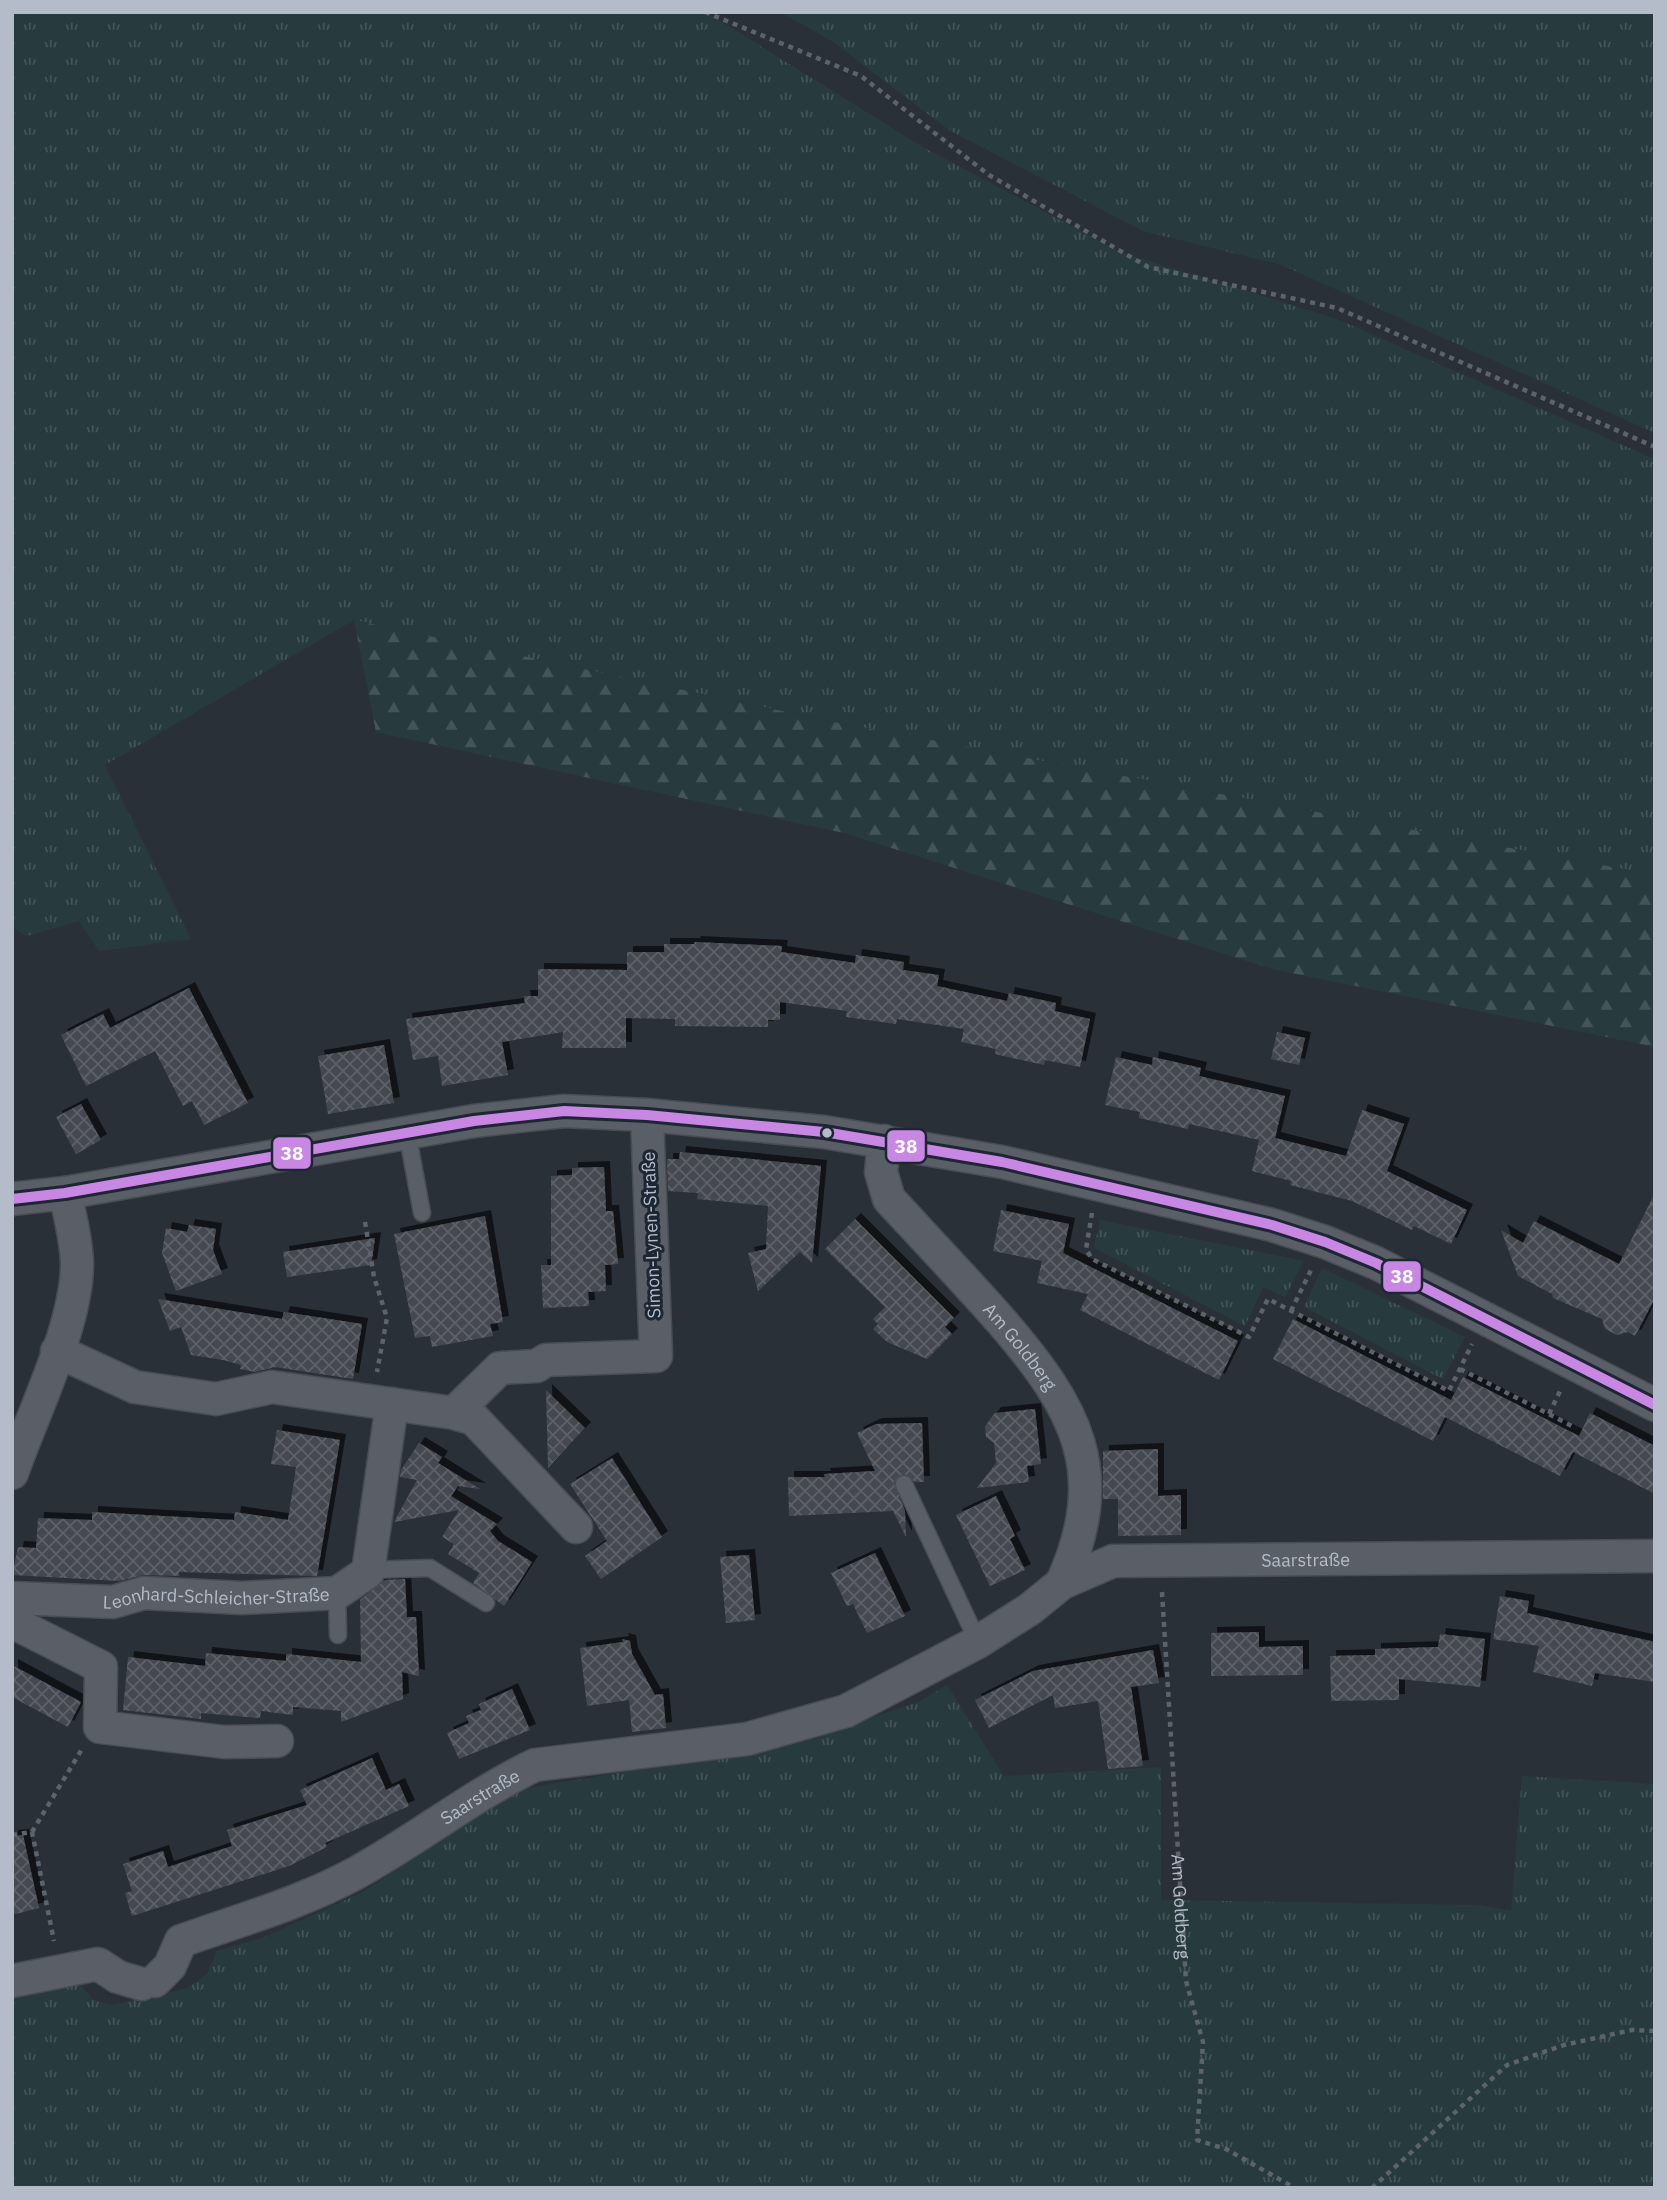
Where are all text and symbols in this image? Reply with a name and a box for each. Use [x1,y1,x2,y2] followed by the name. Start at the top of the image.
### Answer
[820,1126,834,1140] unlabelled marker
[886,1129,926,1163] line badge: 38
[895,1134,917,1158] text: 38
[272,1136,312,1170] line badge: 38
[281,1141,303,1165] text: 38
[637,1151,665,1319] street label: Simon-Lynen-Straße
[1382,1260,1422,1293] line badge: 38
[1391,1264,1413,1288] text: 38
[979,1298,1063,1395] street label: Am Goldberg
[1261,1547,1350,1571] street label: Saarstraße
[102,1581,330,1613] street label: Leonhard-Schleicher-Straße
[436,1763,523,1829] street label: Saarstraße
[1167,1853,1196,1960] street label: Am Goldberg

